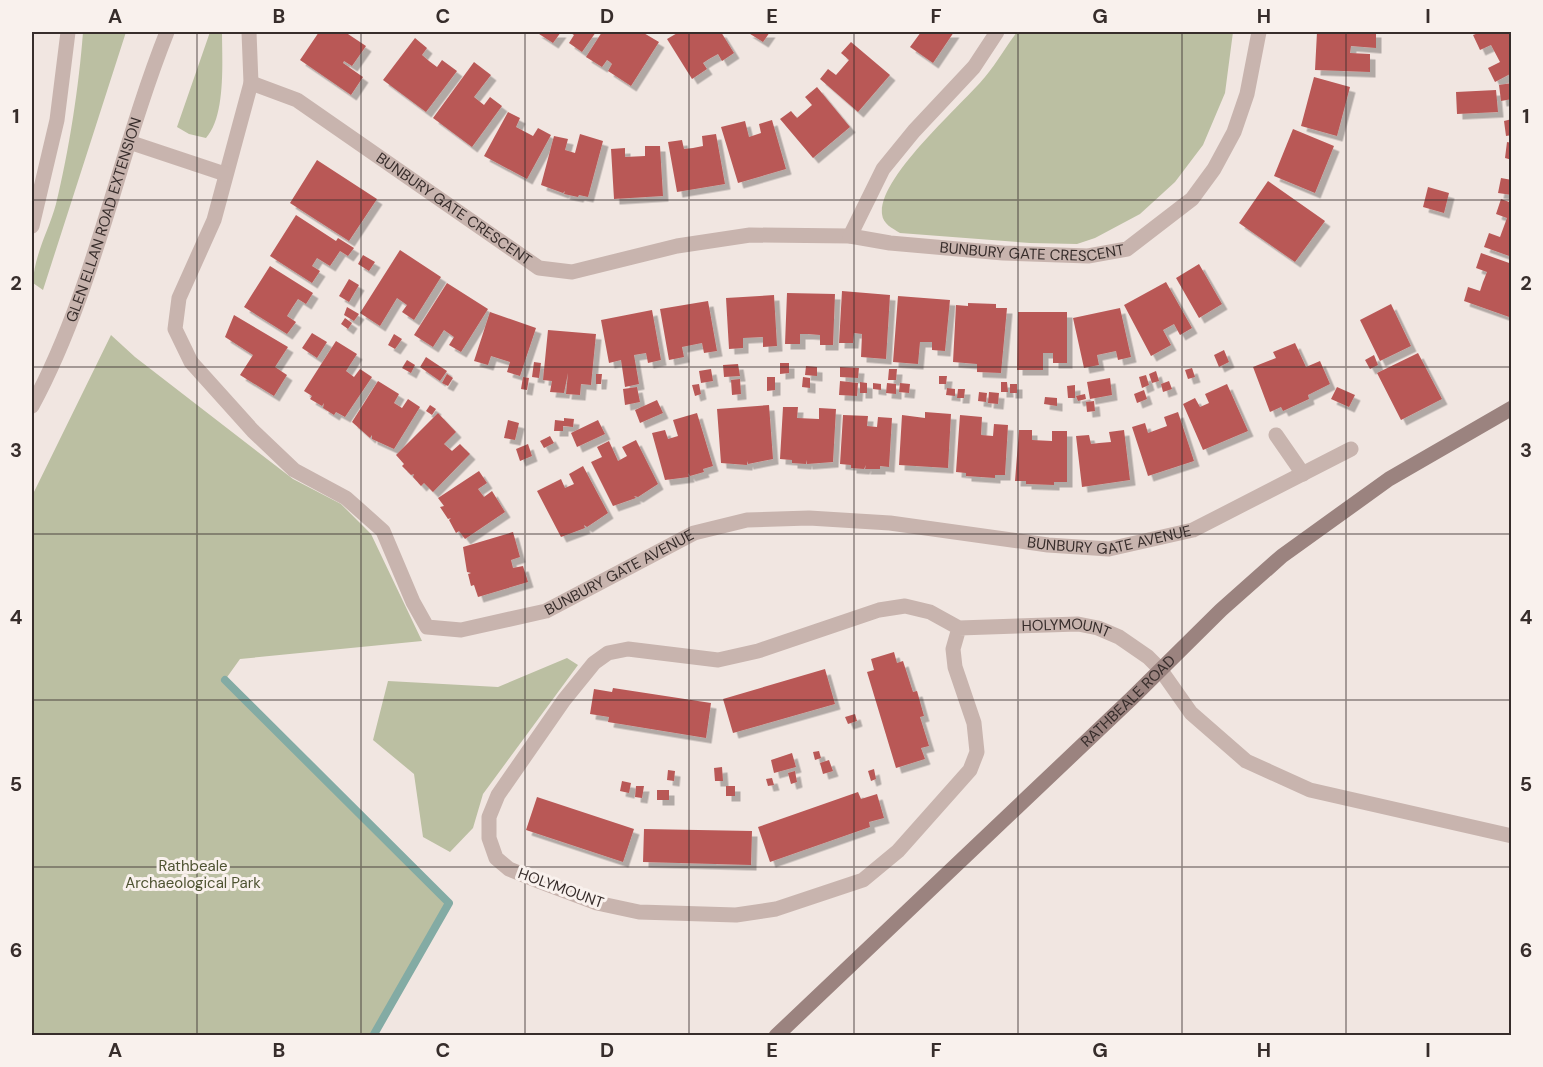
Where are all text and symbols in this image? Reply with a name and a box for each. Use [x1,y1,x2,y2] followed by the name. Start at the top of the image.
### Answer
[108,3,122,29] text: A
[273,3,285,29] text: B
[436,3,450,29] text: C
[600,3,614,29] text: D
[766,3,778,29] text: E
[930,3,942,29] text: F
[1092,3,1108,29] text: G
[1257,3,1271,29] text: H
[1425,3,1431,29] text: I
[12,103,20,129] text: 1
[1522,103,1530,129] text: 1
[61,115,146,325] street label: GLEN ELLAN ROAD EXTENSION
[372,148,536,270] street label: BUNBURY GATE CRESCENT
[939,237,1126,266] street label: BUNBURY GATE CRESCENT
[10,270,22,296] text: 2
[1520,270,1532,296] text: 2
[10,437,22,463] text: 3
[1520,437,1532,463] text: 3
[1026,521,1193,559] street label: BUNBURY GATE AVENUE
[541,525,697,620] street label: BUNBURY GATE AVENUE
[10,604,23,630] text: 4
[1520,604,1533,630] text: 4
[1021,614,1114,642] street label: HOLYMOUNT
[1077,651,1180,751] street label: RATHBEALE ROAD
[10,771,22,797] text: 5
[1520,771,1532,797] text: 5
[125,856,261,893] park label: Rathbeale Archaeological Park
[515,863,607,913] street label: HOLYMOUNT
[10,937,22,963] text: 6
[1520,937,1532,963] text: 6
[108,1037,122,1063] text: A
[273,1037,285,1063] text: B
[436,1037,450,1063] text: C
[600,1037,614,1063] text: D
[766,1037,778,1063] text: E
[930,1037,942,1063] text: F
[1092,1037,1108,1063] text: G
[1257,1037,1271,1063] text: H
[1425,1037,1431,1063] text: I

